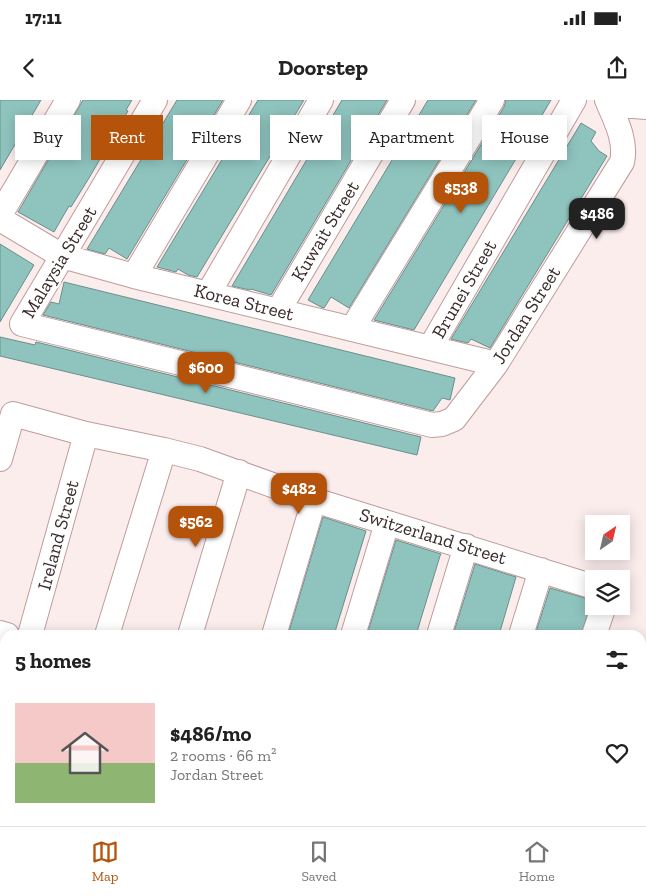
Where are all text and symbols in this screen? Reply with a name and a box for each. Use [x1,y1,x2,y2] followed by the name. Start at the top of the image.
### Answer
[25,6,62,29] text: 17:11
[15,54,43,82] icon: back
[278,54,368,81] text: Doorstep
[603,54,631,82] icon: share
[15,115,81,160] chip: Buy
[91,115,163,160] chip: Rent
[173,115,260,160] chip: Filters
[270,115,341,160] chip: New
[351,115,472,160] chip: Apartment
[482,115,567,160] chip: House
[431,172,491,214] pin: $538
[286,177,364,285] street label: Kuwait Street
[444,178,478,197] text: $538
[567,198,627,240] pin: $486
[17,202,101,322] street label: Malaysia Street
[580,204,614,223] text: $486
[427,236,501,342] street label: Brunei Street
[487,262,565,368] street label: Jordan Street
[192,278,296,326] street label: Korea Street
[176,352,236,394] pin: $600
[189,358,223,377] text: $600
[269,472,329,515] pin: $482
[32,477,84,593] street label: Ireland Street
[282,479,316,498] text: $482
[357,503,509,569] street label: Switzerland Street
[166,506,226,548] pin: $562
[179,512,213,531] text: $562
[585,515,630,560] north arrow
[585,515,630,615] map controls
[585,570,630,615] button: layers
[603,646,631,674] icon: filters
[15,648,91,673] text: 5 homes
[170,721,252,746] text: $486/mo
[55,723,115,783] icon: home
[603,739,631,767] icon: heart
[170,746,277,765] text: 2 rooms · 66 m²
[170,765,263,784] text: Jordan Street
[91,838,119,885] tab: Map
[301,838,336,885] tab: Saved
[519,838,555,885] tab: Home

